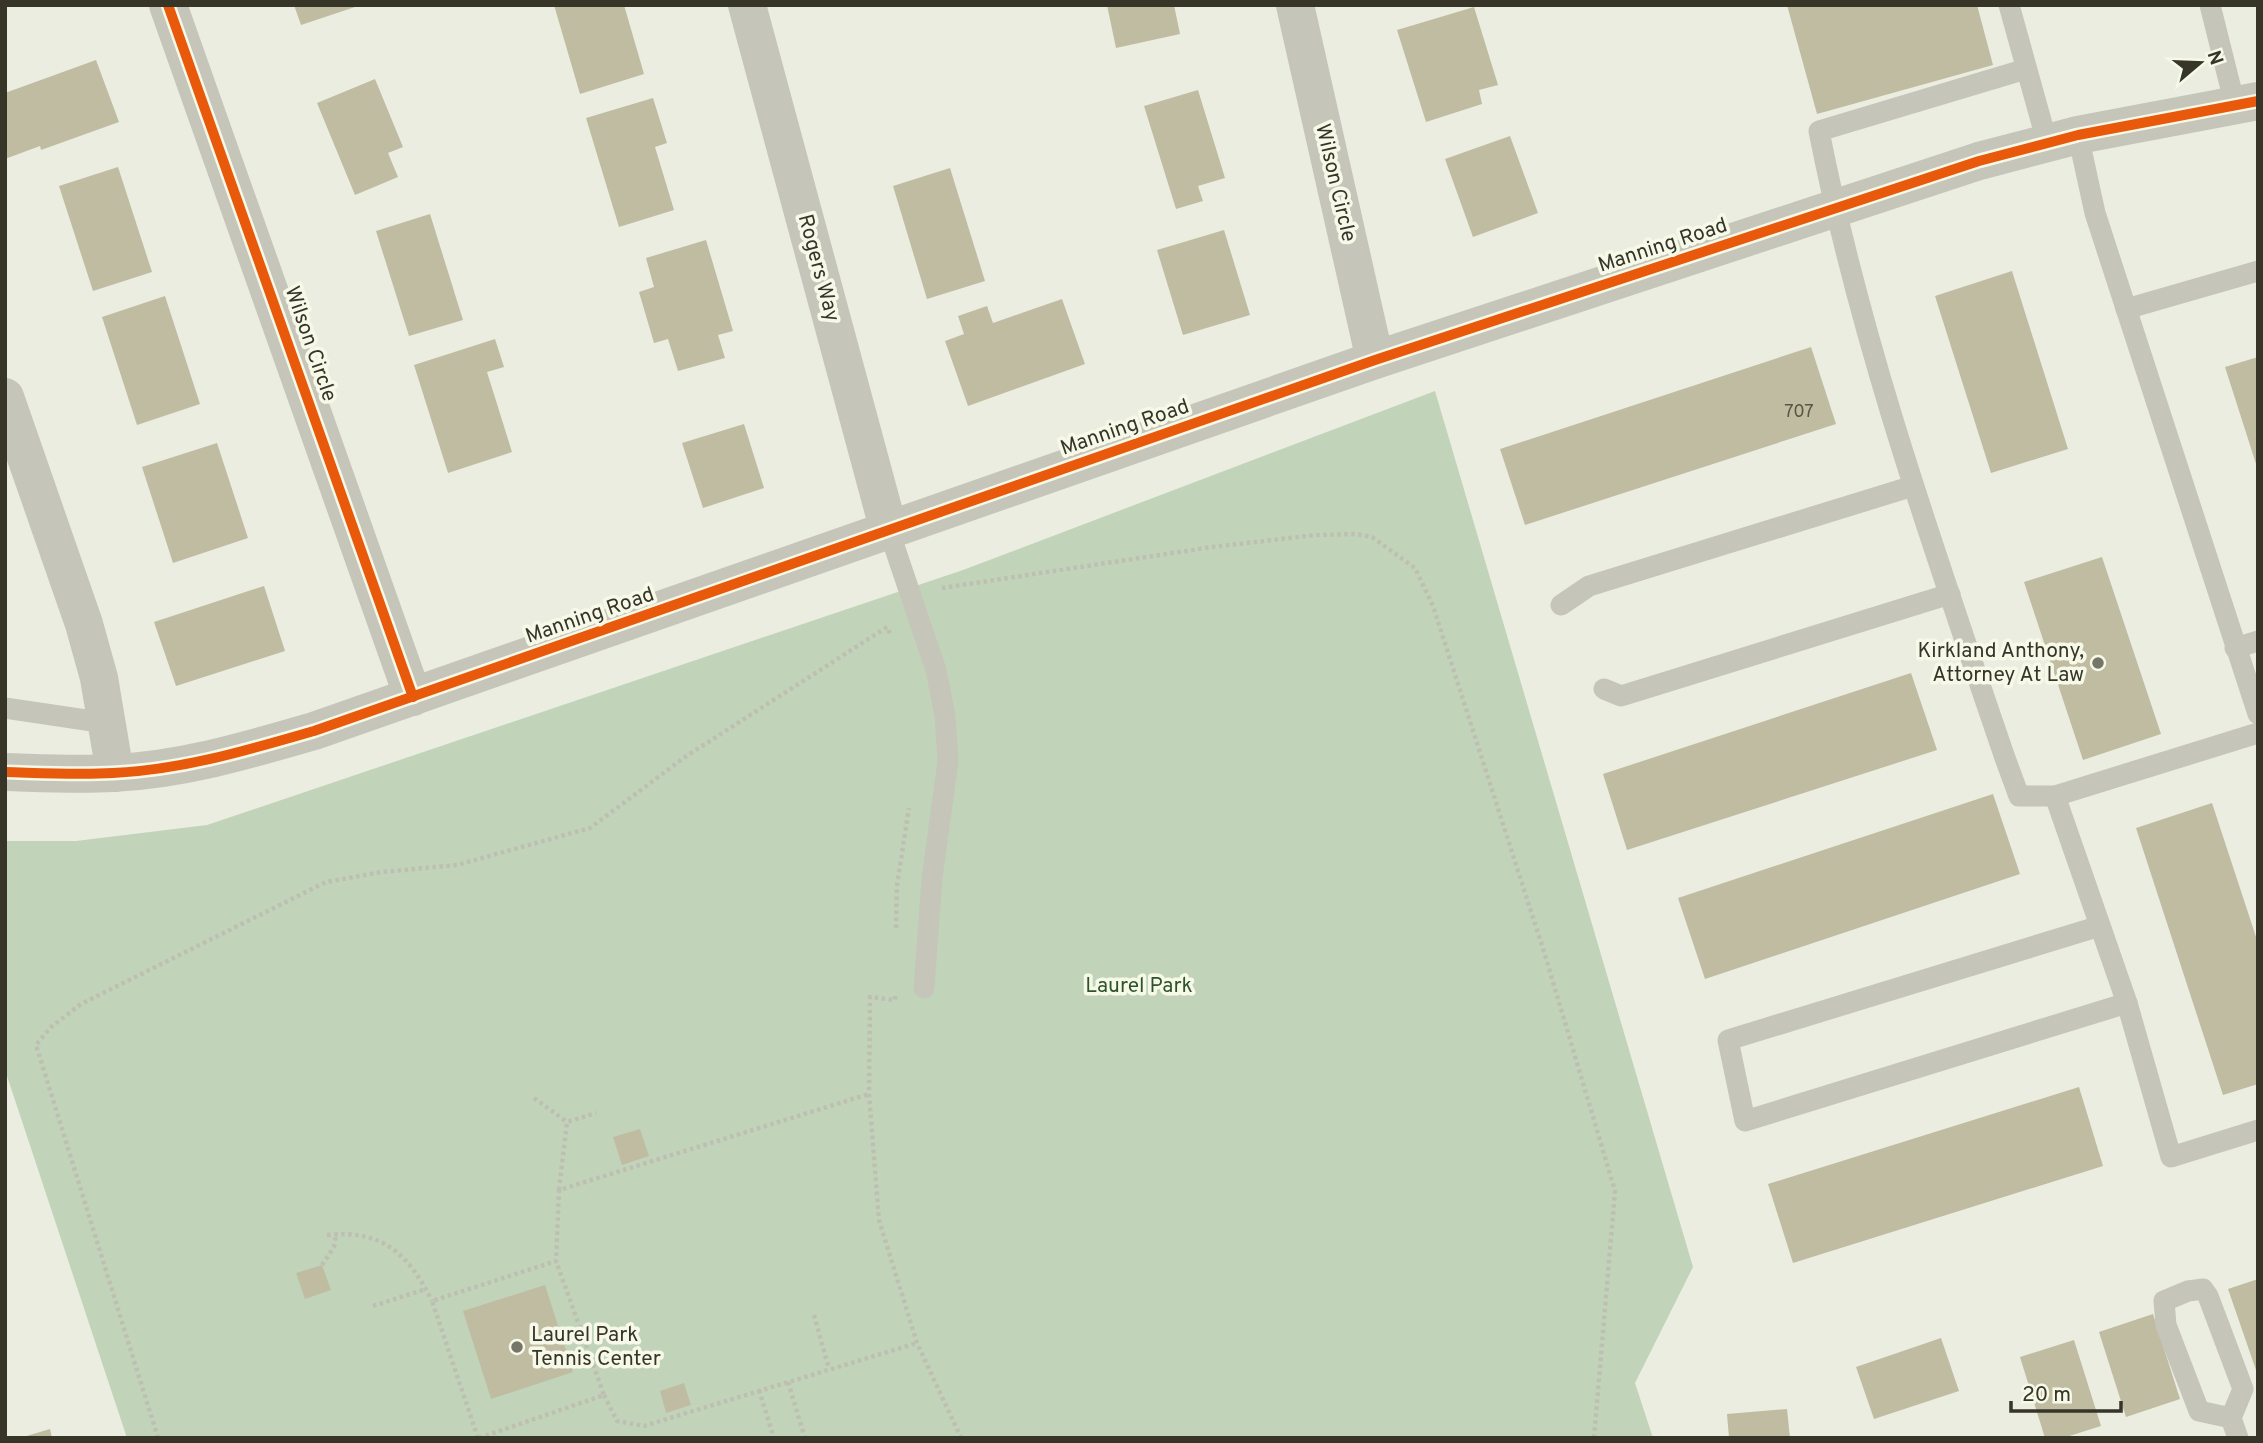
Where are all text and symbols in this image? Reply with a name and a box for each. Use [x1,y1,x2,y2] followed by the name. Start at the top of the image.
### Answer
[2165,28,2235,98] north arrow
[2201,48,2228,68] text: N
[1308,121,1362,245] street label: Wilson Circle
[791,211,845,325] street label: Rogers Way
[1595,212,1731,280] street label: Manning Road
[278,283,342,405] street label: Wilson Circle
[1057,393,1193,463] street label: Manning Road
[1784,401,1814,424] house number: 707
[522,581,658,651] street label: Manning Road
[1917,638,2084,689] place label: Kirkland Anthony, Attorney At Law
[2090,655,2106,671] marker: Kirkland Anthony, Attorney At Law
[1085,973,1193,1000] park label: Laurel Park
[531,1322,661,1373] place label: Laurel Park Tennis Center
[509,1339,525,1355] marker: Laurel Park Tennis Center
[2011,1370,2121,1414] scale bar
[2022,1382,2071,1409] text: 20 m

